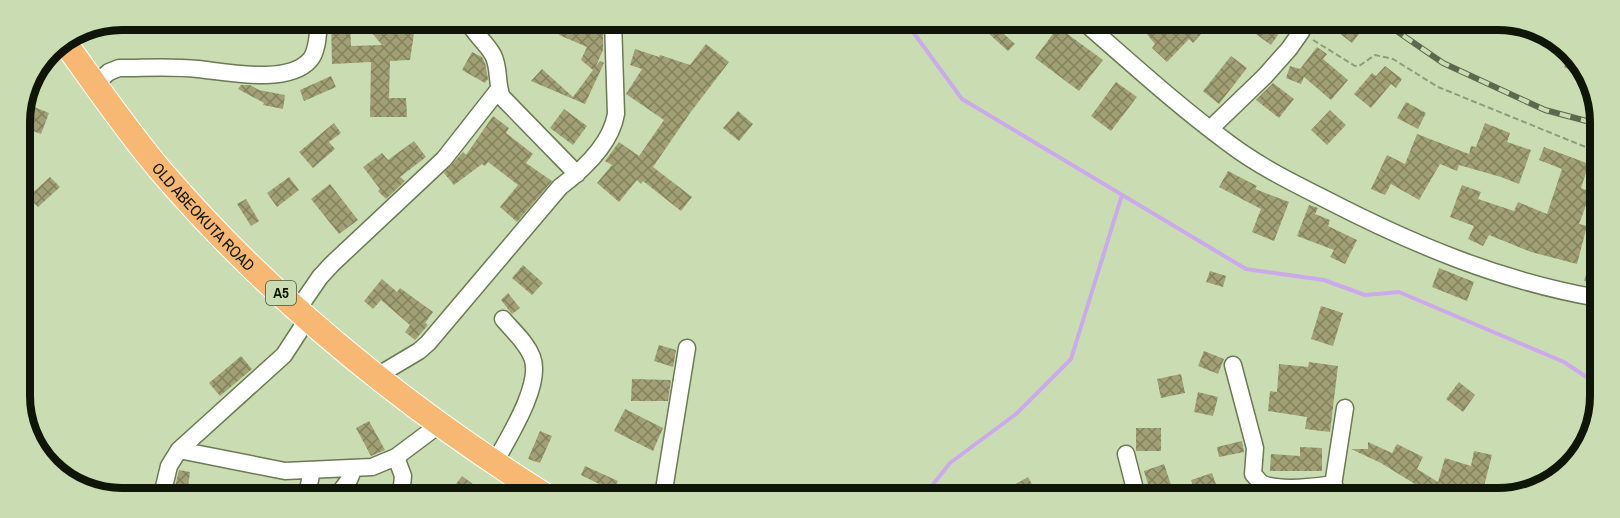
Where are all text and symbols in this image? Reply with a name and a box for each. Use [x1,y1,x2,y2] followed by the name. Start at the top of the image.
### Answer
[147,158,260,276] street label: OLD ABEOKUTA ROAD
[266,281,296,305] road number: A5

